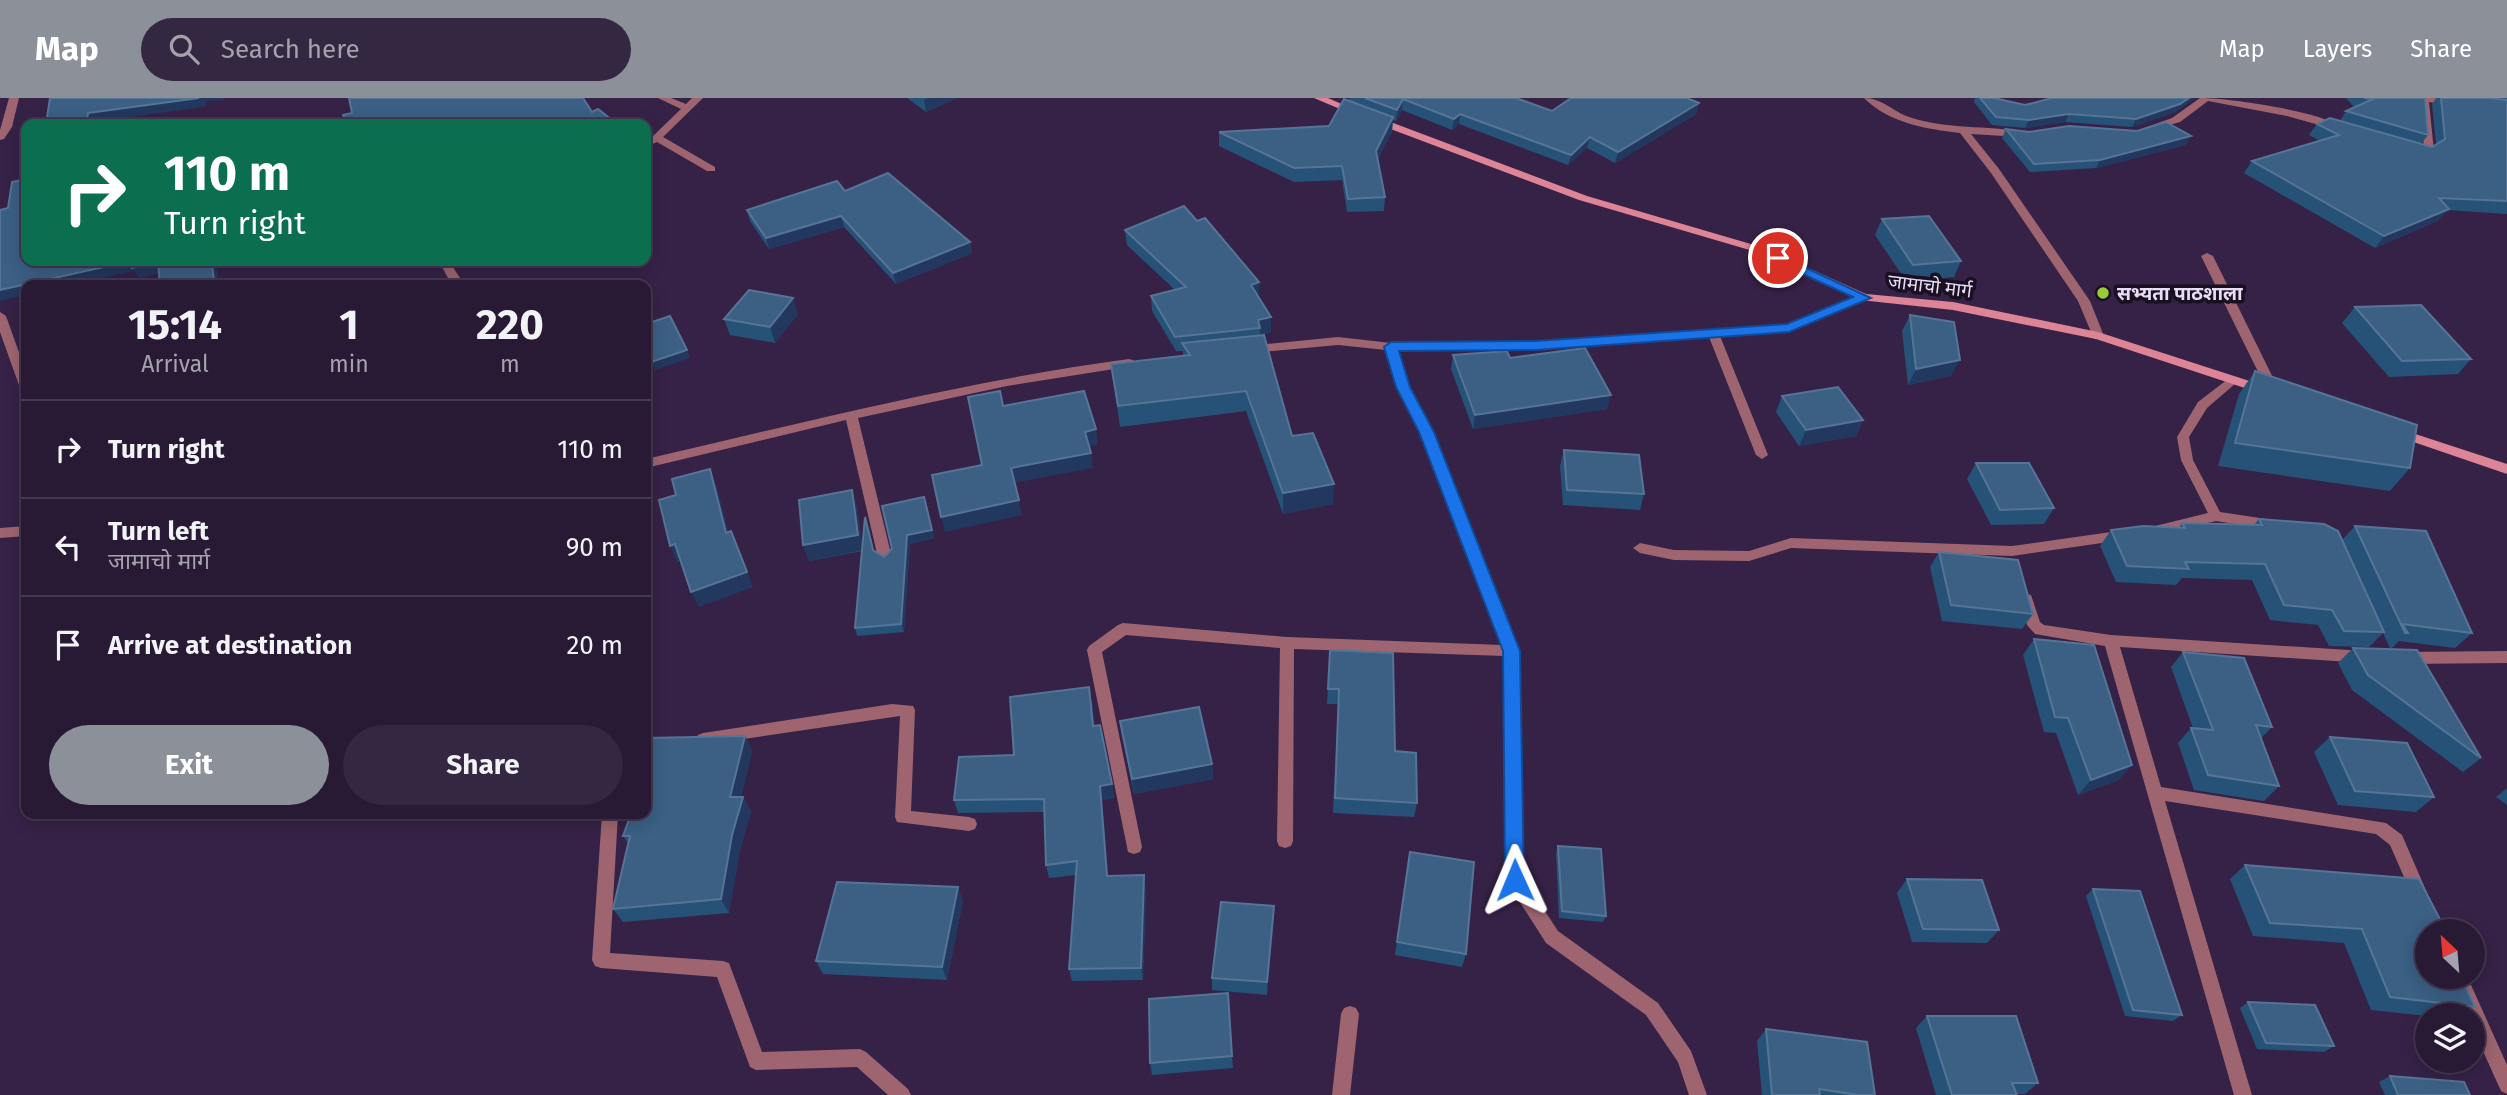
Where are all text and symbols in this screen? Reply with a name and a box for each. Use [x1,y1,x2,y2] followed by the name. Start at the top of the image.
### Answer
[141,18,631,81] search box
[35,29,99,69] text: Map
[165,30,203,68] icon: search
[221,34,360,65] text: Search here
[2219,35,2265,63] text: Map
[2303,35,2372,63] text: Layers
[2410,35,2472,63] text: Share
[164,144,290,203] text: 110 m
[49,147,140,238] icon: right
[164,204,306,242] text: Turn right
[1748,228,1808,288] pin
[1759,239,1797,277] icon: arrive
[1887,269,1974,303] street label: जामाचो मार्ग
[2117,282,2243,305] place label: सभ्यता पाठशाला
[2095,285,2111,301] marker: सभ्यता पाठशाला
[128,300,222,350] text: 15:14
[339,300,359,350] text: 1
[476,300,544,350] text: 220
[141,350,209,378] text: Arrival
[329,350,369,378] text: min
[500,350,520,378] text: m
[49,430,87,468] icon: right
[108,434,225,465] text: Turn right
[557,434,623,465] text: 110 m
[108,516,209,547] text: Turn left
[49,528,87,566] icon: left
[566,532,623,563] text: 90 m
[108,547,210,575] text: जामाचो मार्ग
[49,626,87,664] icon: arrive
[108,630,352,661] text: Arrive at destination
[566,630,623,661] text: 20 m
[49,725,329,805] button: Exit
[343,725,623,805] button: Share
[1478,843,1552,917] position arrow
[2415,919,2485,989] north arrow
[2415,919,2485,1073] map controls
[2415,1003,2485,1073] button: layers

